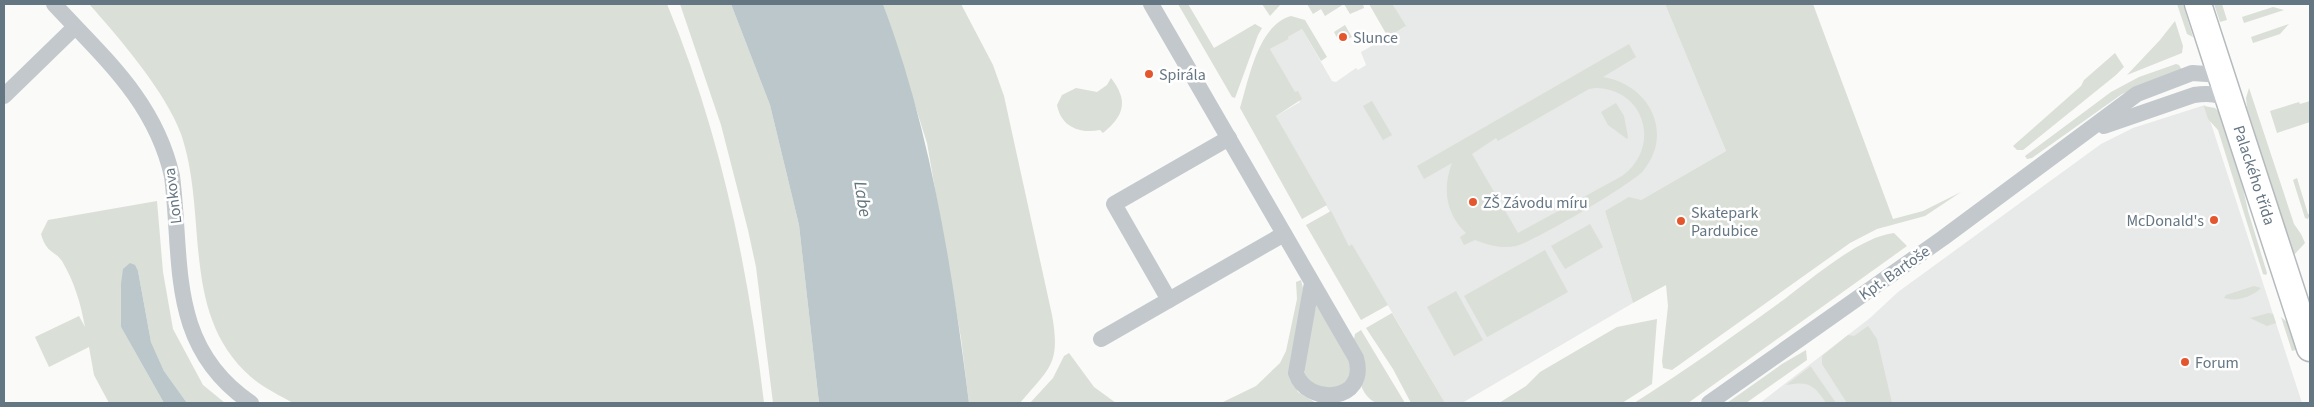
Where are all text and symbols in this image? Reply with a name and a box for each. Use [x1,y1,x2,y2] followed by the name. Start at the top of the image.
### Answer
[1353,27,1398,49] place label: Slunce
[1337,31,1349,43] marker: Slunce
[1159,64,1206,86] place label: Spirála
[1143,68,1155,80] marker: Spirála
[2228,123,2281,228] street label: Palackého třída
[159,167,187,225] street label: Lonkova
[847,179,878,219] water label: Labe
[1483,192,1588,214] place label: ZŠ Závodu míru
[1467,196,1479,208] marker: ZŠ Závodu míru
[1691,202,1759,242] place label: Skatepark Pardubice
[2126,210,2204,232] place label: McDonald's
[2208,214,2220,226] marker: McDonald's
[1675,215,1687,227] marker: Skatepark Pardubice
[1855,240,1935,305] street label: Kpt. Bartoše
[2195,352,2239,374] place label: Forum
[2179,356,2191,368] marker: Forum

